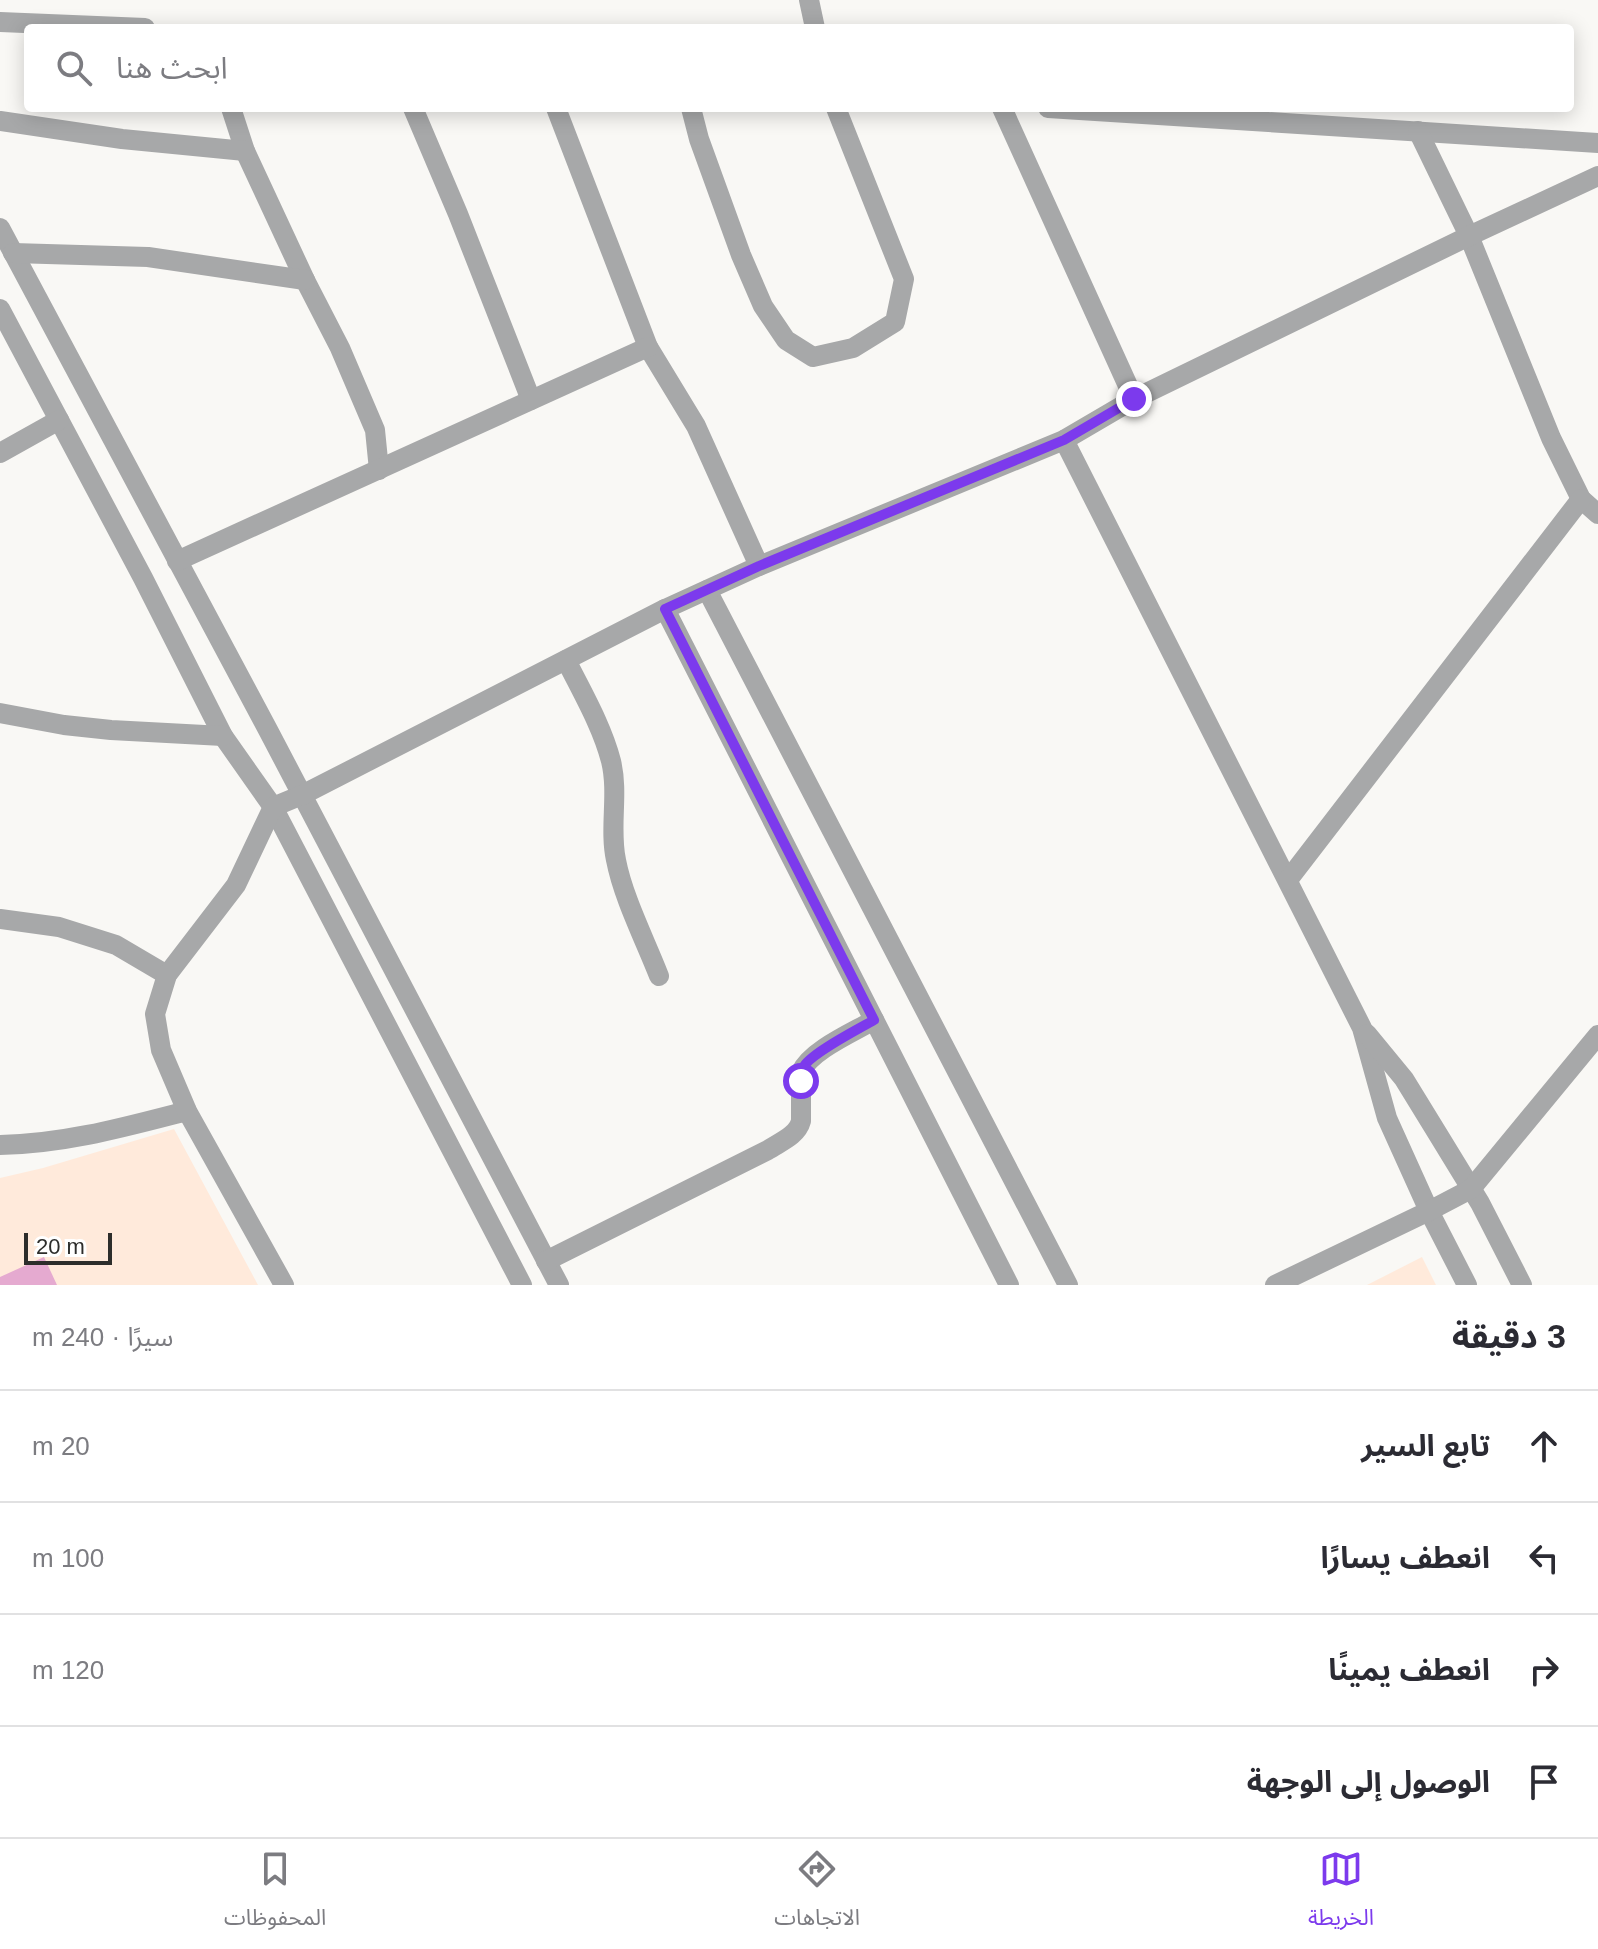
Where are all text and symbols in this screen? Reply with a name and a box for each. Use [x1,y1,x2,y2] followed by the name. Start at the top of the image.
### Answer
[24,24,1574,112] search box
[52,46,96,90] icon: search
[116,51,228,84] text: ابحث هنا
[1116,381,1152,417] route end
[783,1063,819,1099] route start
[24,1229,112,1265] scale bar
[36,1234,85,1259] text: 20 m
[1452,1317,1566,1355] text: 3 دقيقة
[32,1322,173,1352] text: سيرًا · 240 m
[1522,1424,1566,1468] icon: ahead
[1361,1429,1490,1462] text: تابع السير
[32,1431,90,1461] text: 20 m
[1522,1536,1566,1580] icon: left
[1321,1541,1490,1574] text: انعطف يسارًا
[32,1543,104,1573] text: 100 m
[1522,1648,1566,1692] icon: right
[1328,1653,1490,1686] text: انعطف يمينًا
[32,1655,104,1685] text: 120 m
[1522,1760,1566,1804] icon: arrive
[1247,1765,1490,1798] text: الوصول إلى الوجهة
[224,1847,326,1941] tab: المحفوظات
[774,1847,860,1941] tab: الاتجاهات
[1308,1847,1374,1941] tab: الخريطة

